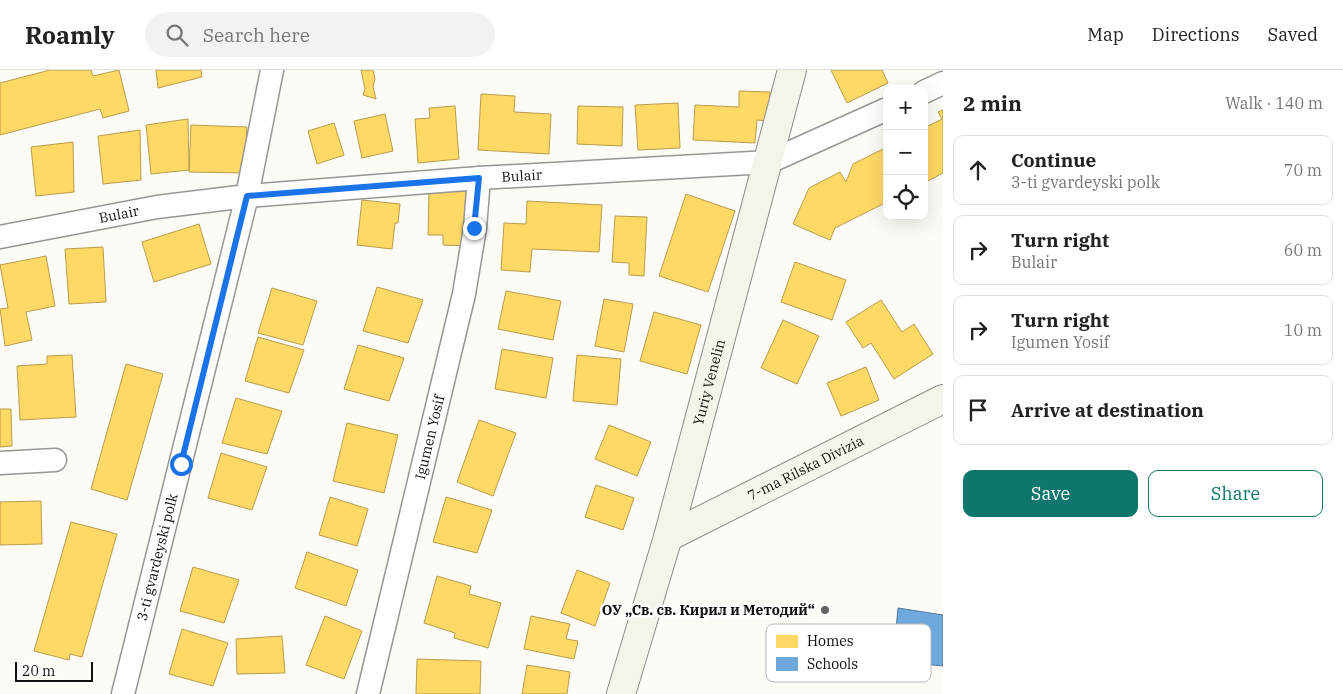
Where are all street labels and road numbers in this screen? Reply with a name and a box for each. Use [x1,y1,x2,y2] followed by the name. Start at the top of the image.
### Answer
[501,165,543,186] street label: Bulair
[97,202,141,227] street label: Bulair
[689,337,729,427] street label: Yuriy Venelin
[411,392,449,481] street label: Igumen Yosif
[745,431,867,505] street label: 7-ma Rilska Divizia
[133,491,182,623] street label: 3-ti gvardeyski polk

